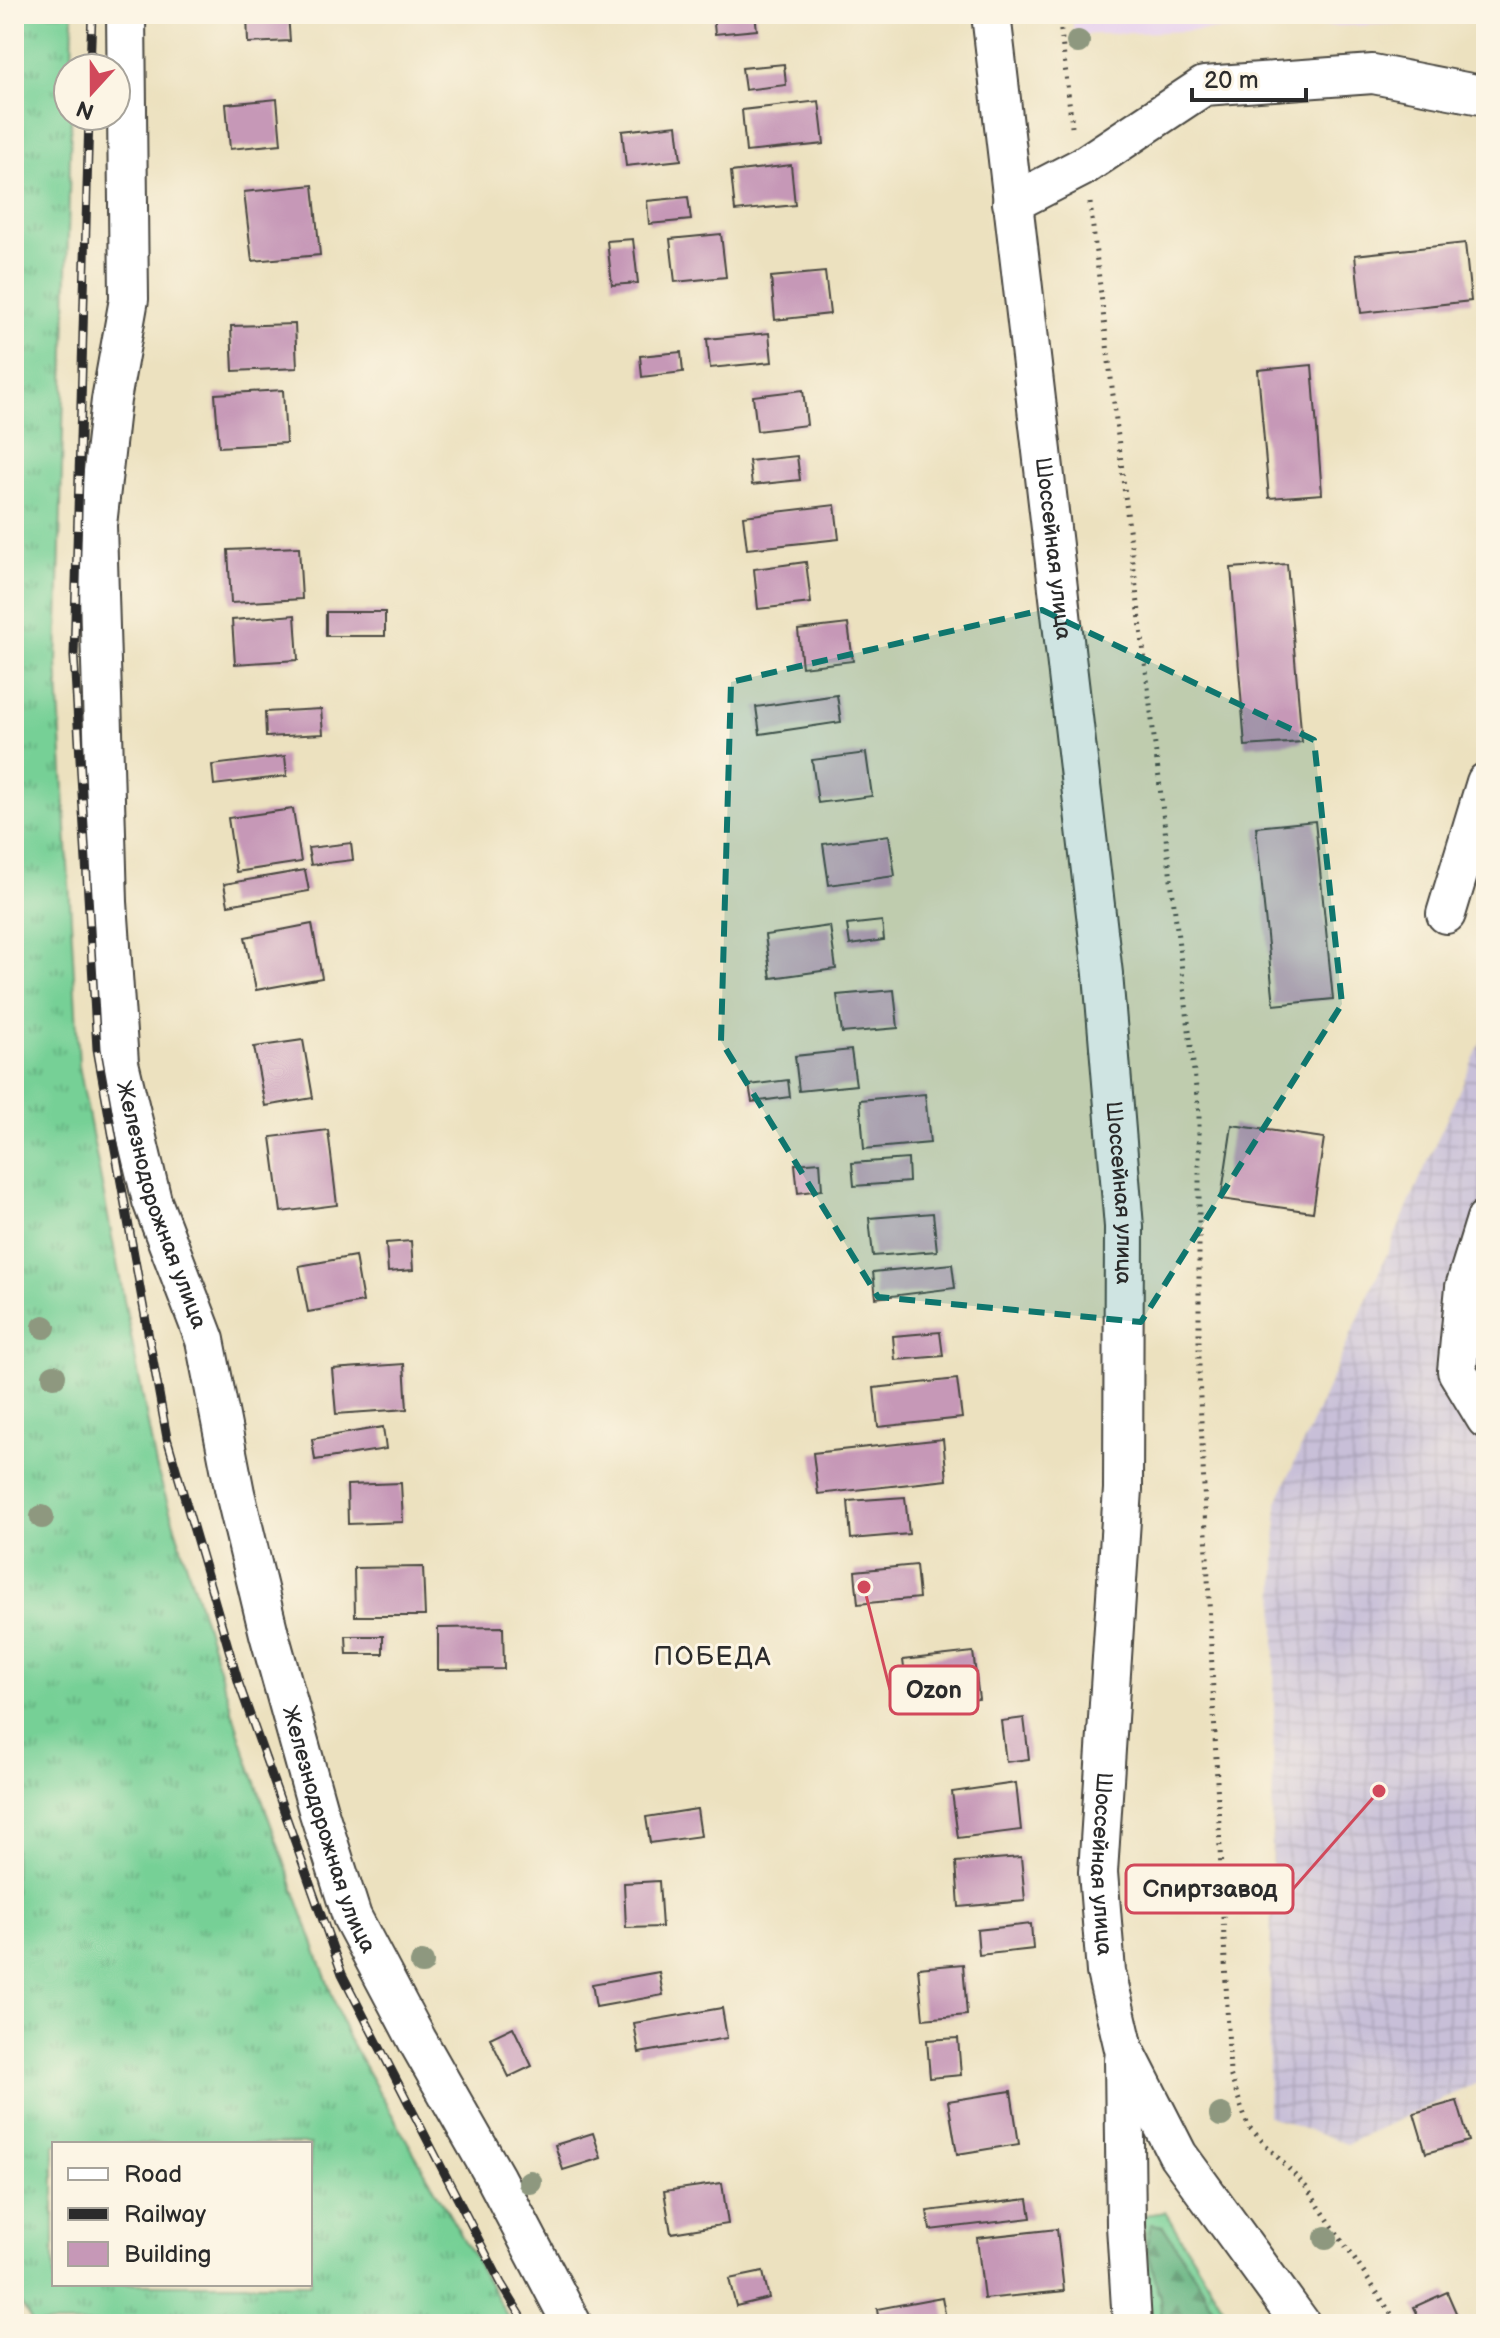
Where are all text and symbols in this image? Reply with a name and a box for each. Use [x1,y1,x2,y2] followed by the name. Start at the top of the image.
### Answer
[52,52,132,132] north arrow
[1192,52,1306,102] scale bar
[1204,66,1259,95] text: 20 m
[73,94,98,125] text: N
[1029,456,1077,641] street label: Шоссейная улица
[110,1078,213,1332] street label: Железнодорожная улица
[1100,1100,1138,1285] street label: Шоссейная улица
[653,1642,773,1673] district label: ПОБЕДА
[890,1666,978,1714] callout: Ozon
[906,1676,962,1705] text: Ozon
[276,1703,382,1958] street label: Железнодорожная улица
[1084,1771,1118,1957] street label: Шоссейная улица
[1126,1865,1293,1913] callout: Спиртзавод
[1143,1875,1278,1904] text: Спиртзавод
[52,2142,312,2286] legend
[124,2160,182,2189] text: Road
[124,2200,206,2229] text: Railway
[124,2240,211,2269] text: Building

